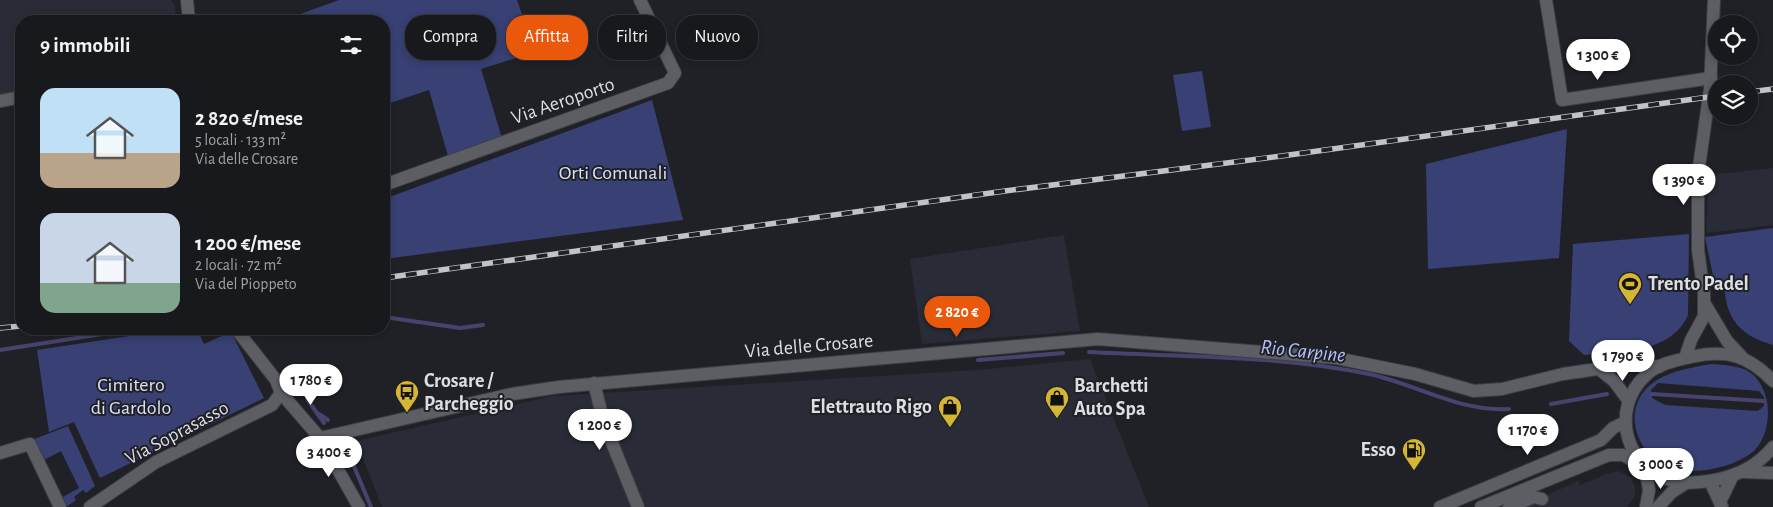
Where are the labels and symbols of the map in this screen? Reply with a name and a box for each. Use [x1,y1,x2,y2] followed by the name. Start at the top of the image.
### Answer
[1552,38,1644,81] pin: 1 300 €
[509,74,617,128] street label: Via Aeroporto
[559,163,667,183] park label: Orti Comunali
[1638,164,1730,206] pin: 1 390 €
[1617,271,1643,305] sports icon: Trento Padel
[1648,274,1749,294] place label: Trento Padel
[911,296,1003,338] pin: 2 820 €
[744,330,874,362] street label: Via delle Crosare
[1260,336,1346,367] water label: Rio Carpine
[1577,340,1669,382] pin: 1 790 €
[265,364,357,406] pin: 1 780 €
[424,371,514,414] place label: Crosare / Parcheggio
[91,375,171,418] park label: Cimitero di Gardolo
[1074,376,1149,419] place label: Barchetti Auto Spa
[394,379,420,413] bus stop icon: Crosare / Parcheggio
[1044,385,1070,419] shop icon: Barchetti Auto Spa
[937,394,963,428] shop icon: Elettrauto Rigo
[122,397,232,469] street label: Via Soprasasso
[810,397,932,417] place label: Elettrauto Rigo
[554,408,646,451] pin: 1 200 €
[1482,414,1574,456] pin: 1 170 €
[283,436,375,478] pin: 3 400 €
[1401,437,1427,471] fuel station icon: Esso
[1361,440,1396,460] place label: Esso
[1615,448,1707,490] pin: 3 000 €

